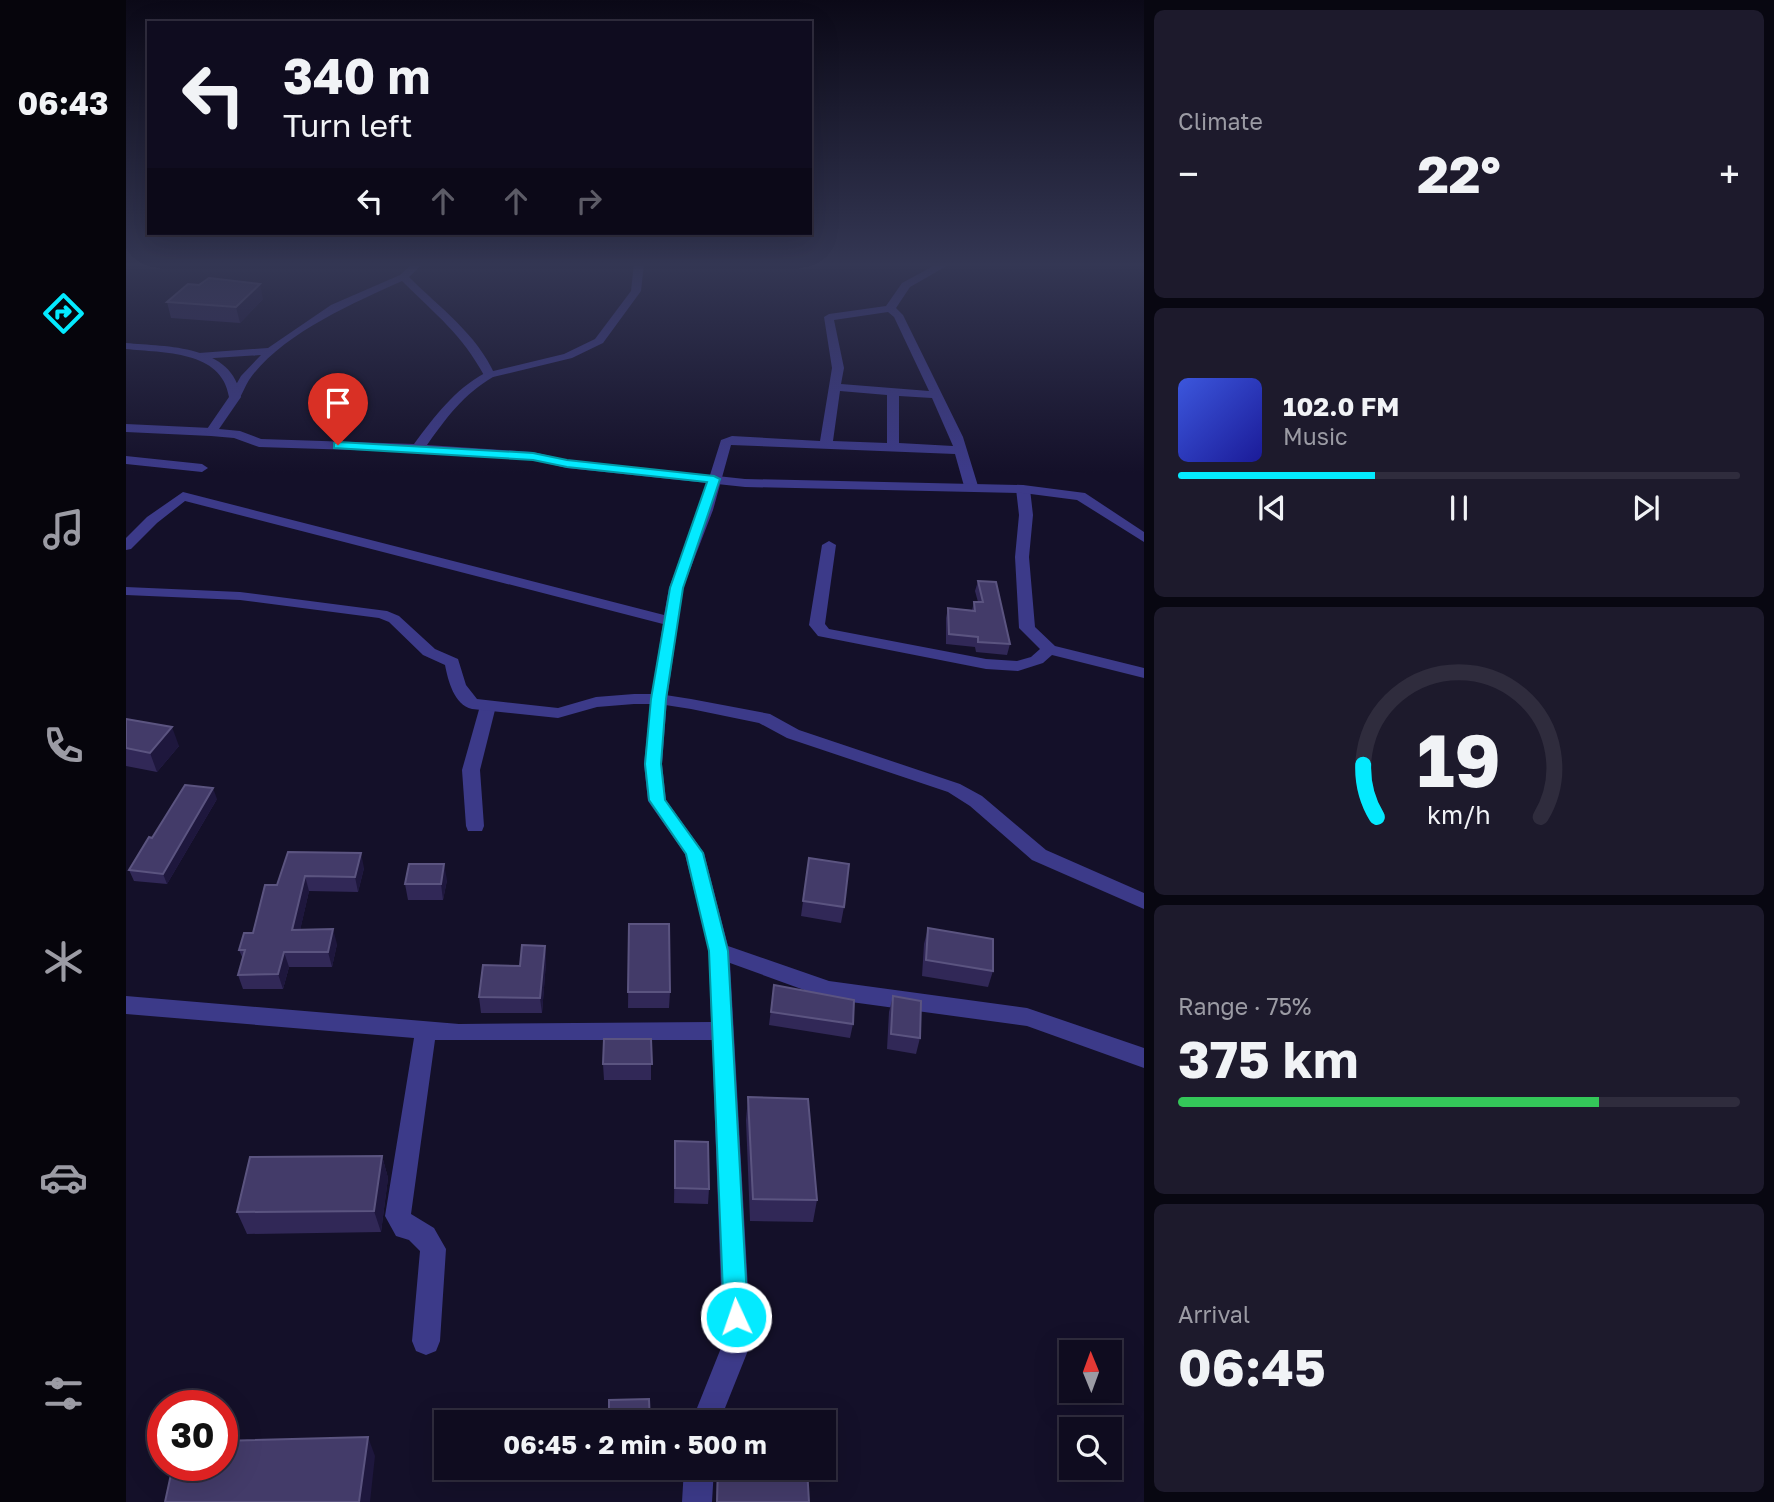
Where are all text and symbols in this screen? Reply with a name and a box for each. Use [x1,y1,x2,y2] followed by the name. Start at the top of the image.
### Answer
[283,46,431,105] text: 340 m
[168,49,259,140] icon: left
[18,84,108,122] text: 06:43
[283,106,412,144] text: Turn left
[1178,107,1263,135] text: Climate
[1417,142,1501,204] text: 22°
[1178,151,1199,196] text: −
[1719,151,1740,196] text: +
[351,182,389,220] icon: left
[424,182,462,220] icon: ahead
[497,182,535,220] icon: ahead
[570,182,608,220] icon: right
[39,289,88,338] icon: directions
[308,373,368,445] pin
[319,384,357,422] icon: arrive
[1283,391,1399,422] text: 102.0 FM
[1283,422,1348,450] text: Music
[1253,489,1291,527] icon: previous
[1440,489,1478,527] icon: pause
[1627,489,1665,527] icon: next
[39,505,88,554] icon: music
[1417,716,1501,803] text: 19
[39,721,88,770] icon: phone
[1427,799,1491,830] text: km/h
[39,937,88,986] icon: climate
[1178,992,1311,1020] text: Range · 75%
[1178,1027,1358,1089] text: 375 km
[39,1153,88,1202] icon: car
[699,1280,773,1354] position arrow
[1178,1300,1250,1328] text: Arrival
[1178,1335,1326,1397] text: 06:45
[1059,1340,1122,1404] north arrow
[1059,1340,1122,1480] map controls
[39,1369,88,1418] icon: filters
[147,1390,238,1481] speed limit sign: 30
[1059,1417,1122,1480] button: search
[503,1429,767,1460] text: 06:45 · 2 min · 500 m

